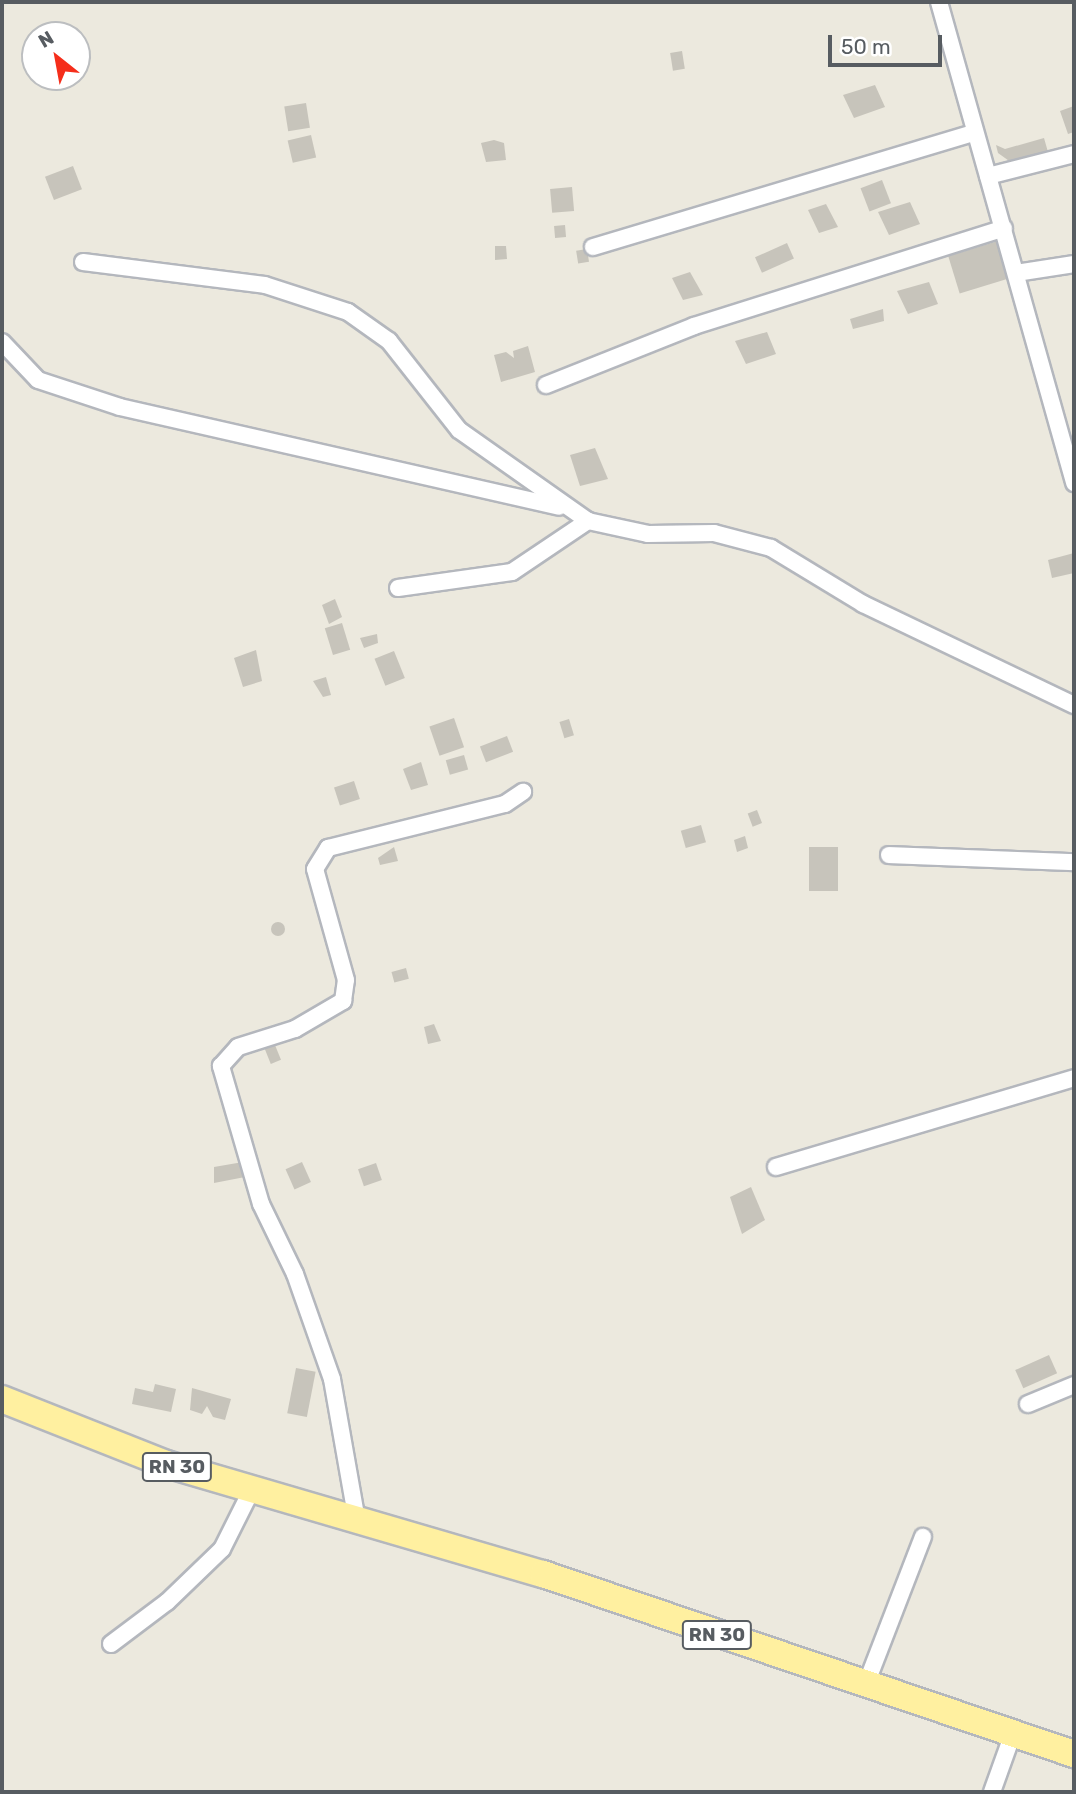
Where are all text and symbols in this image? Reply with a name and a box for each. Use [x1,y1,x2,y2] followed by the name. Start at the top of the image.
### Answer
[21,21,91,91] north arrow
[831,21,945,65] scale bar
[34,26,58,53] text: N
[841,34,891,59] text: 50 m
[140,1452,214,1483] road number: RN 30
[680,1620,754,1651] road number: RN 30

